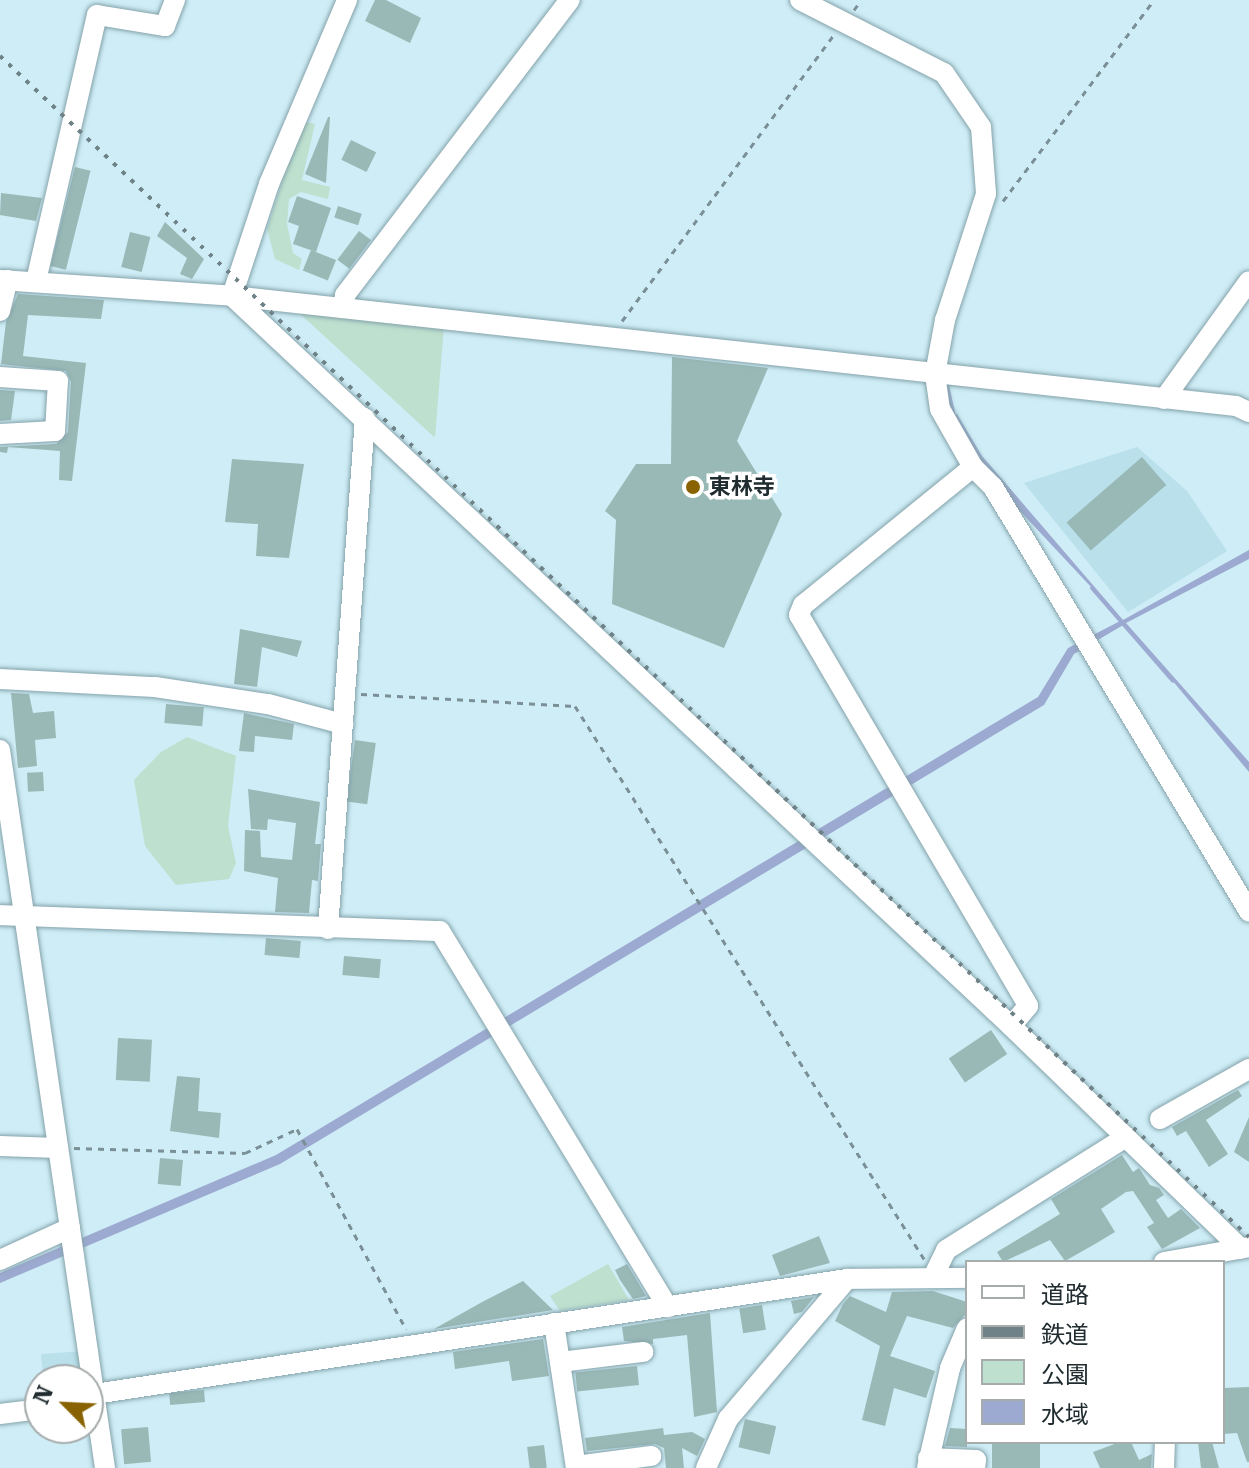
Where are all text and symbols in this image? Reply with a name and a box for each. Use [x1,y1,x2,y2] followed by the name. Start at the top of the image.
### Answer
[709,474,775,500] place label: 東林寺
[684,478,702,496] marker: 東林寺
[965,1260,1225,1444] legend
[1041,1281,1089,1309] text: 道路
[1041,1321,1089,1349] text: 鉄道
[1041,1361,1089,1389] text: 公園
[24,1364,104,1444] north arrow
[29,1382,58,1408] text: N
[1041,1401,1089,1429] text: 水域

